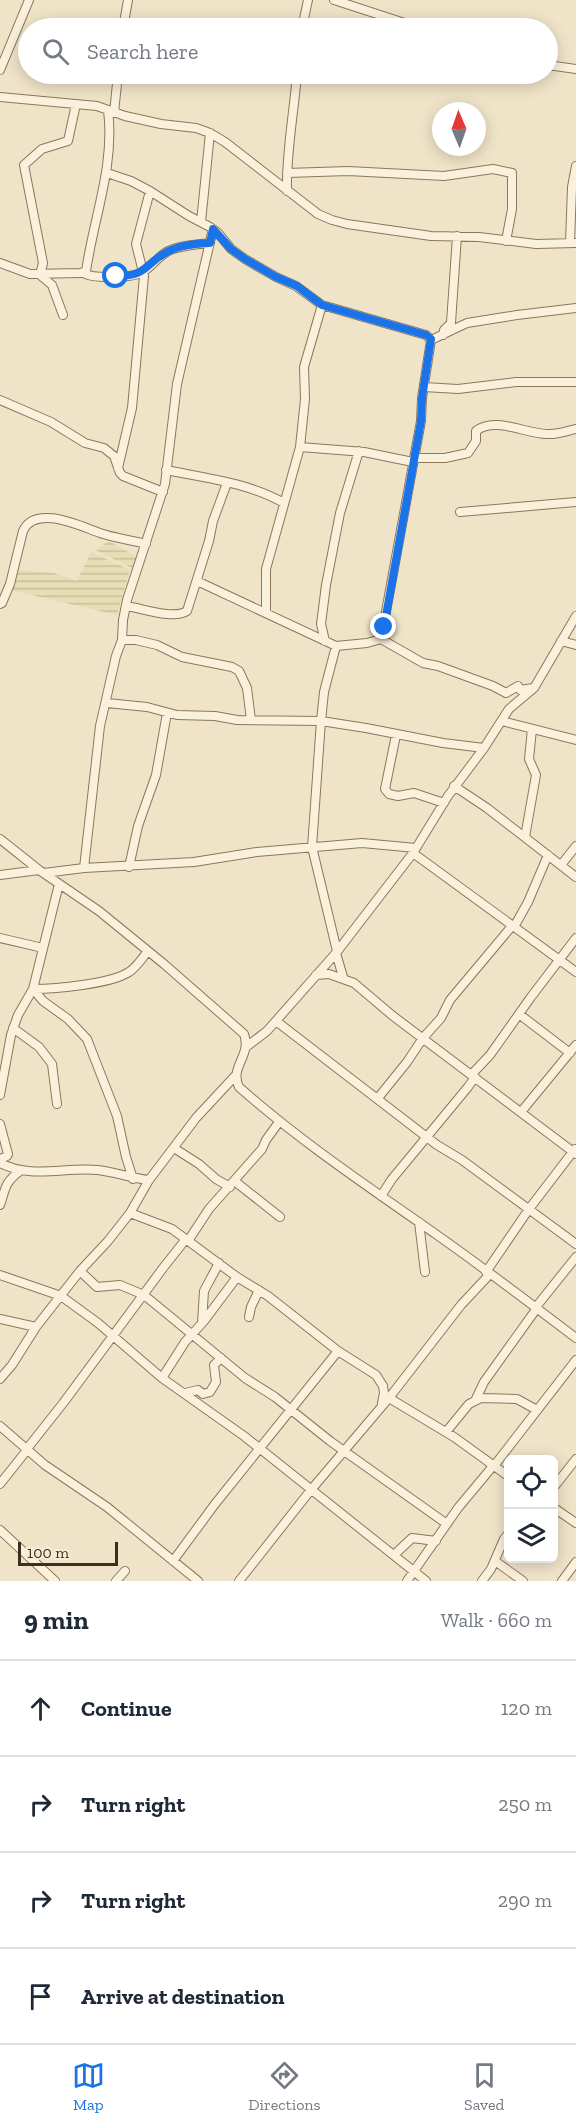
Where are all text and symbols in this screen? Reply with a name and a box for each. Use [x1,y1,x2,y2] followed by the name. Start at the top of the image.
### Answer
[18,18,558,84] search box
[39,35,72,68] icon: search
[87,38,198,65] text: Search here
[432,102,486,156] north arrow
[102,262,128,288] route start
[370,613,396,639] route end
[504,1455,558,1563] map controls
[504,1455,558,1509] button: locate
[504,1509,558,1563] button: layers
[18,1539,118,1566] scale bar
[27,1543,69,1562] text: 100 m
[24,1604,89,1636] text: 9 min
[441,1608,552,1632] text: Walk · 660 m
[24,1692,57,1725] icon: ahead
[81,1695,172,1722] text: Continue
[501,1696,552,1720] text: 120 m
[24,1788,57,1821] icon: right
[81,1791,185,1818] text: Turn right
[498,1792,552,1816] text: 250 m
[24,1884,57,1917] icon: right
[81,1887,185,1914] text: Turn right
[498,1888,552,1912] text: 290 m
[24,1980,57,2013] icon: arrive
[81,1983,284,2010] text: Arrive at destination
[72,2059,105,2114] tab: Map
[248,2059,321,2114] tab: Directions
[464,2059,504,2114] tab: Saved

